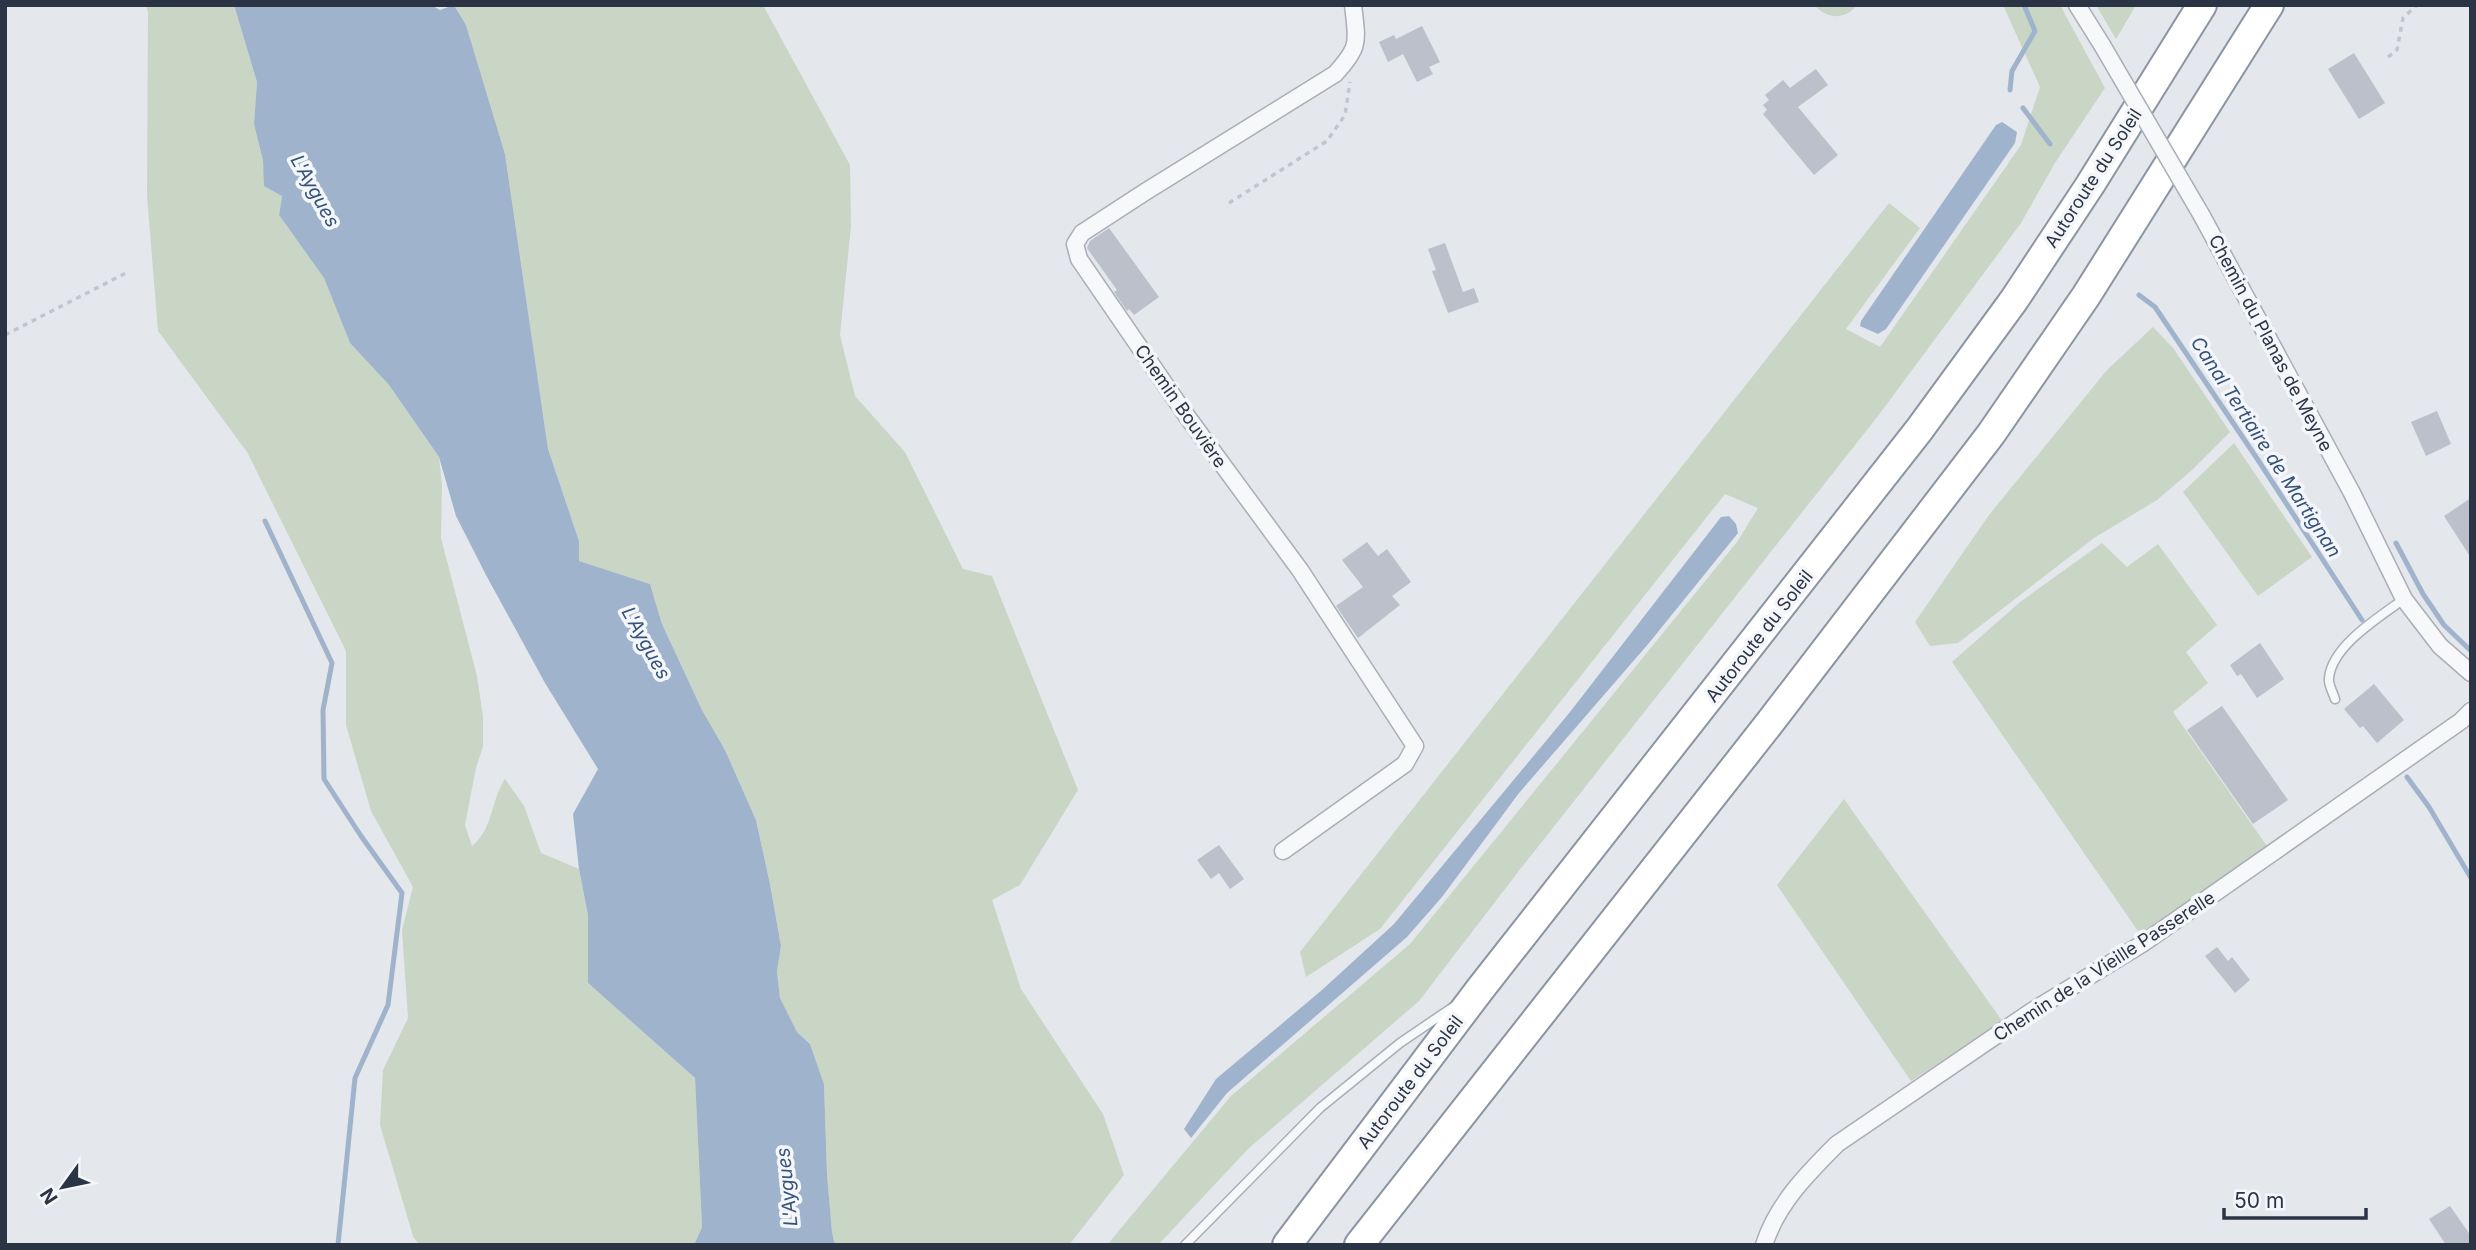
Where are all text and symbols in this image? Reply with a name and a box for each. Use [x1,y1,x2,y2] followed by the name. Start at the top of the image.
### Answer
[2040,105,2146,251] street label: Autoroute du Soleil
[286,151,344,231] water label: L'Aygues
[2205,231,2337,455] street label: Chemin du Planas de Meyne
[2186,332,2346,562] water label: Canal Tertiaire de Martignan
[1131,340,1231,472] street label: Chemin Bouvière
[1701,566,1817,706] street label: Autoroute du Soleil
[617,603,675,683] water label: L'Aygues
[1989,887,2219,1045] street label: Chemin de la Vieille Passerelle
[1353,1011,1467,1153] street label: Autoroute du Soleil
[771,1146,803,1228] water label: L'Aygues
[28,1152,98,1222] north arrow
[2224,1176,2366,1220] scale bar
[36,1184,63,1208] text: N
[2234,1188,2284,1213] text: 50 m

